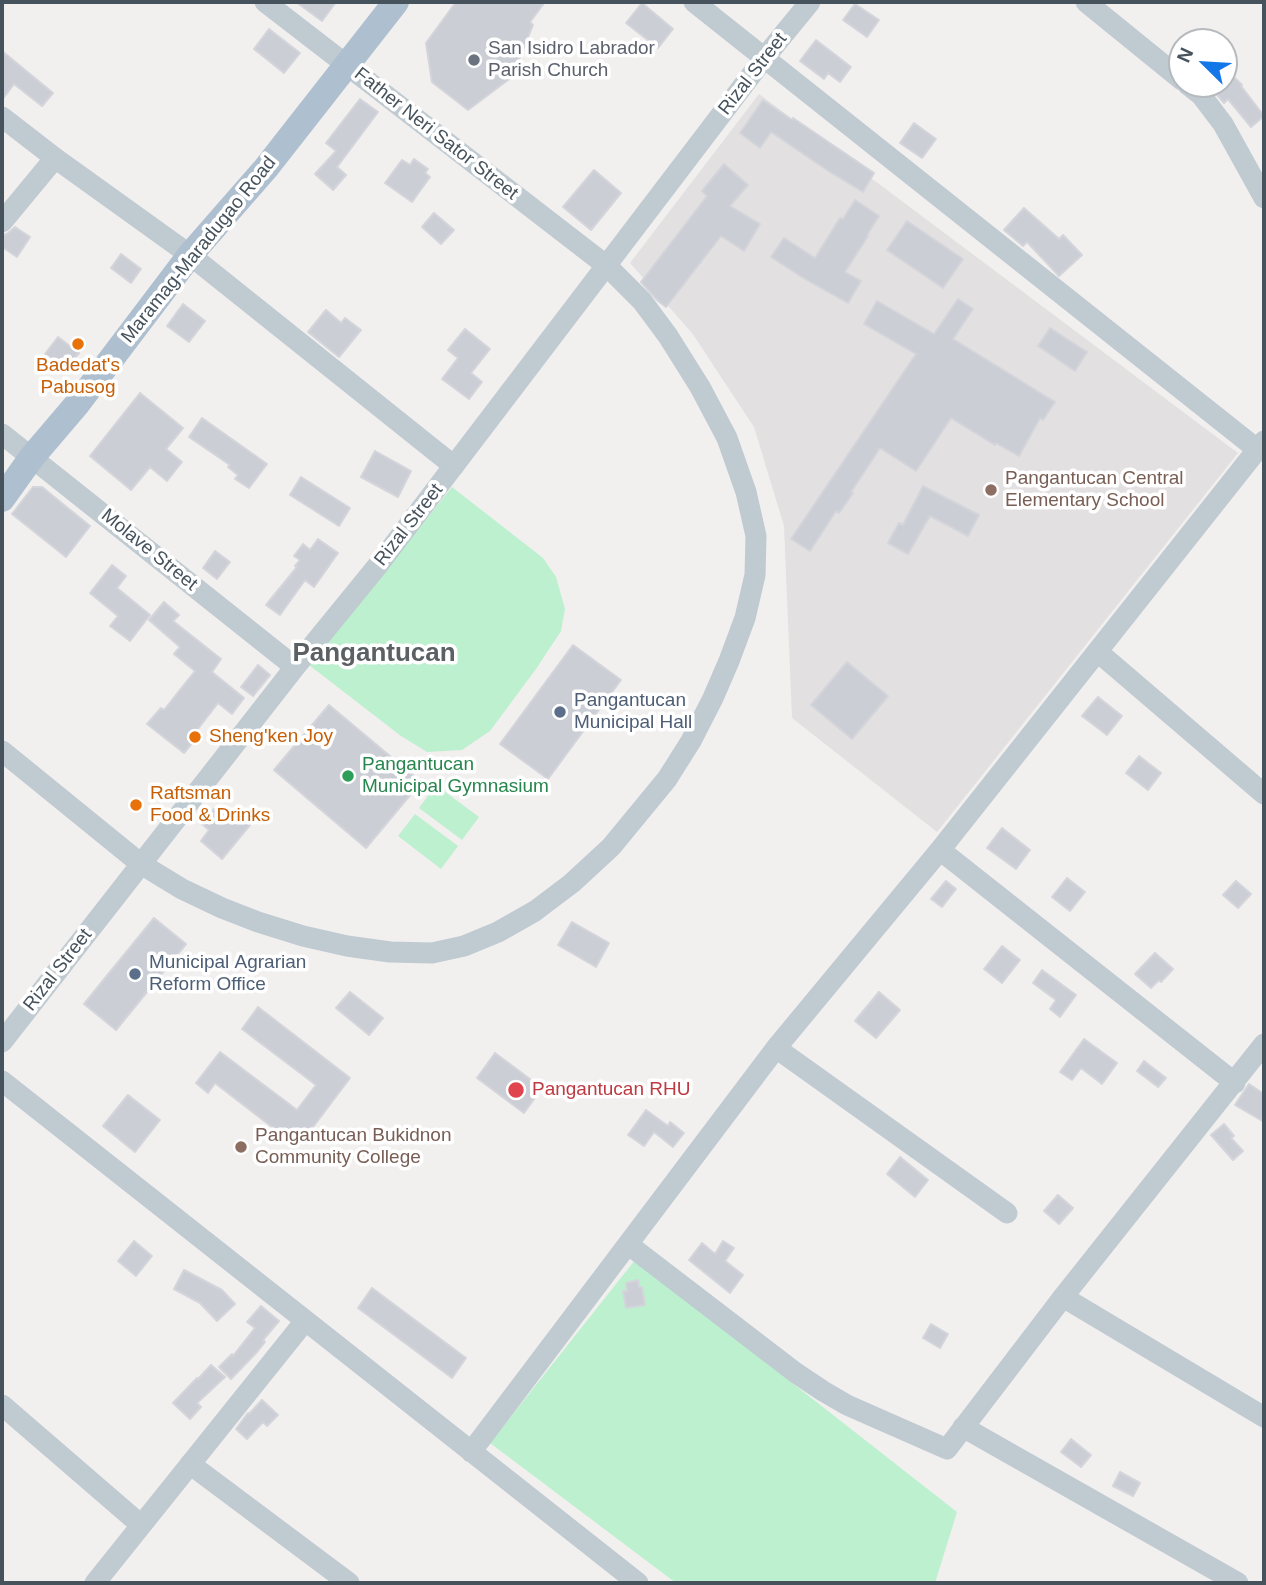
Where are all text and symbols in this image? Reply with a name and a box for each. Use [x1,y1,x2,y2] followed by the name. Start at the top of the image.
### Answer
[714,28,792,120] street label: Rizal Street
[1168,28,1238,98] north arrow
[488,38,655,82] place label: San Isidro Labrador Parish Church
[1173,45,1198,66] text: N
[466,52,482,68] marker: San Isidro Labrador Parish Church
[350,63,522,205] street label: Father Neri Sator Street
[117,152,281,348] street label: Maramag-Maradugao Road
[70,336,86,352] marker: Badedat's Pabusog
[36,355,120,399] place label: Badedat's Pabusog
[1005,468,1184,512] place label: Pangantucan Central Elementary School
[370,479,448,571] street label: Rizal Street
[983,482,999,498] marker: Pangantucan Central Elementary School
[96,504,202,596] street label: Molave Street
[292,638,456,670] district label: Pangantucan
[574,690,692,734] place label: Pangantucan Municipal Hall
[552,704,568,720] marker: Pangantucan Municipal Hall
[209,726,333,748] place label: Sheng'ken Joy
[187,729,203,745] marker: Sheng'ken Joy
[362,754,549,798] place label: Pangantucan Municipal Gymnasium
[340,768,356,784] marker: Pangantucan Municipal Gymnasium
[150,783,270,827] place label: Raftsman Food & Drinks
[128,797,144,813] marker: Raftsman Food & Drinks
[19,924,97,1016] street label: Rizal Street
[149,952,306,996] place label: Municipal Agrarian Reform Office
[127,966,143,982] marker: Municipal Agrarian Reform Office
[532,1079,690,1101] place label: Pangantucan RHU
[506,1080,526,1100] marker: Pangantucan RHU
[255,1125,451,1169] place label: Pangantucan Bukidnon Community College
[233,1139,249,1155] marker: Pangantucan Bukidnon Community College

